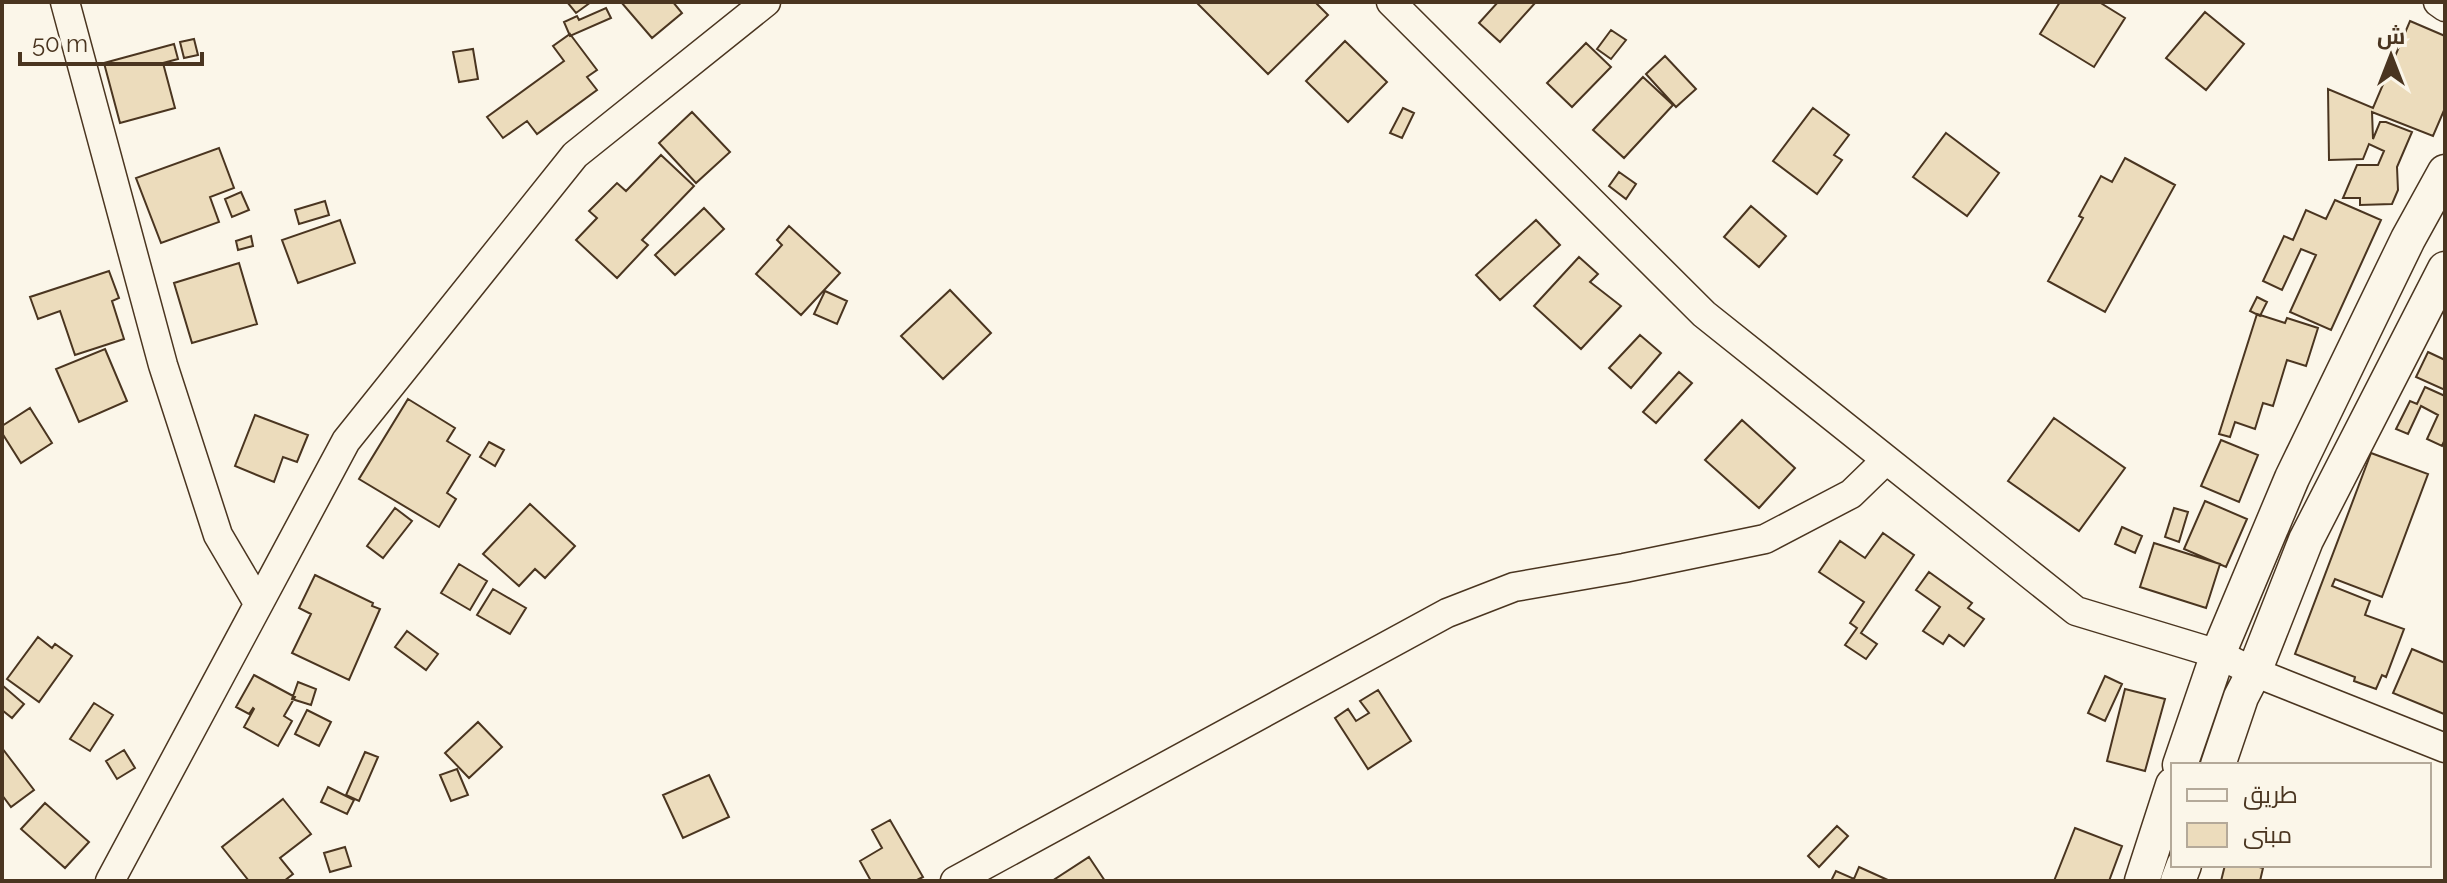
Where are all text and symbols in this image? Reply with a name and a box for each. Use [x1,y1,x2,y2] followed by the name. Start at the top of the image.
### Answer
[20,16,202,66] scale bar
[2351,16,2431,96] north arrow
[2377,23,2405,50] text: ش
[32,29,88,58] text: 50 m
[2171,763,2431,867] legend
[2243,780,2298,810] text: طريق
[2243,820,2292,849] text: مبنى

